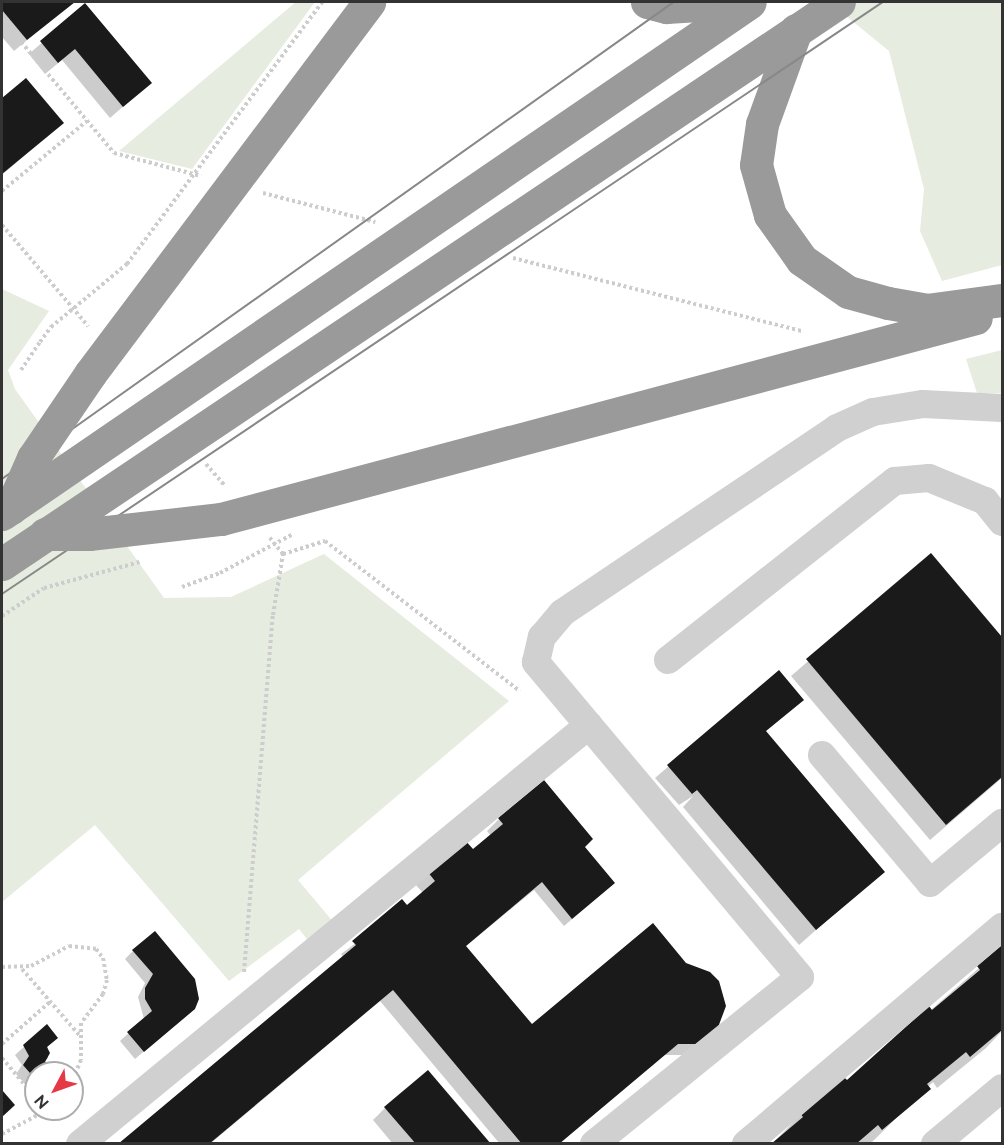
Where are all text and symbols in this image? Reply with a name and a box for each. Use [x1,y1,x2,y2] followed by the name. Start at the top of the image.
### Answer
[24,1061,84,1121] north arrow
[30,1091,53,1113] text: N

